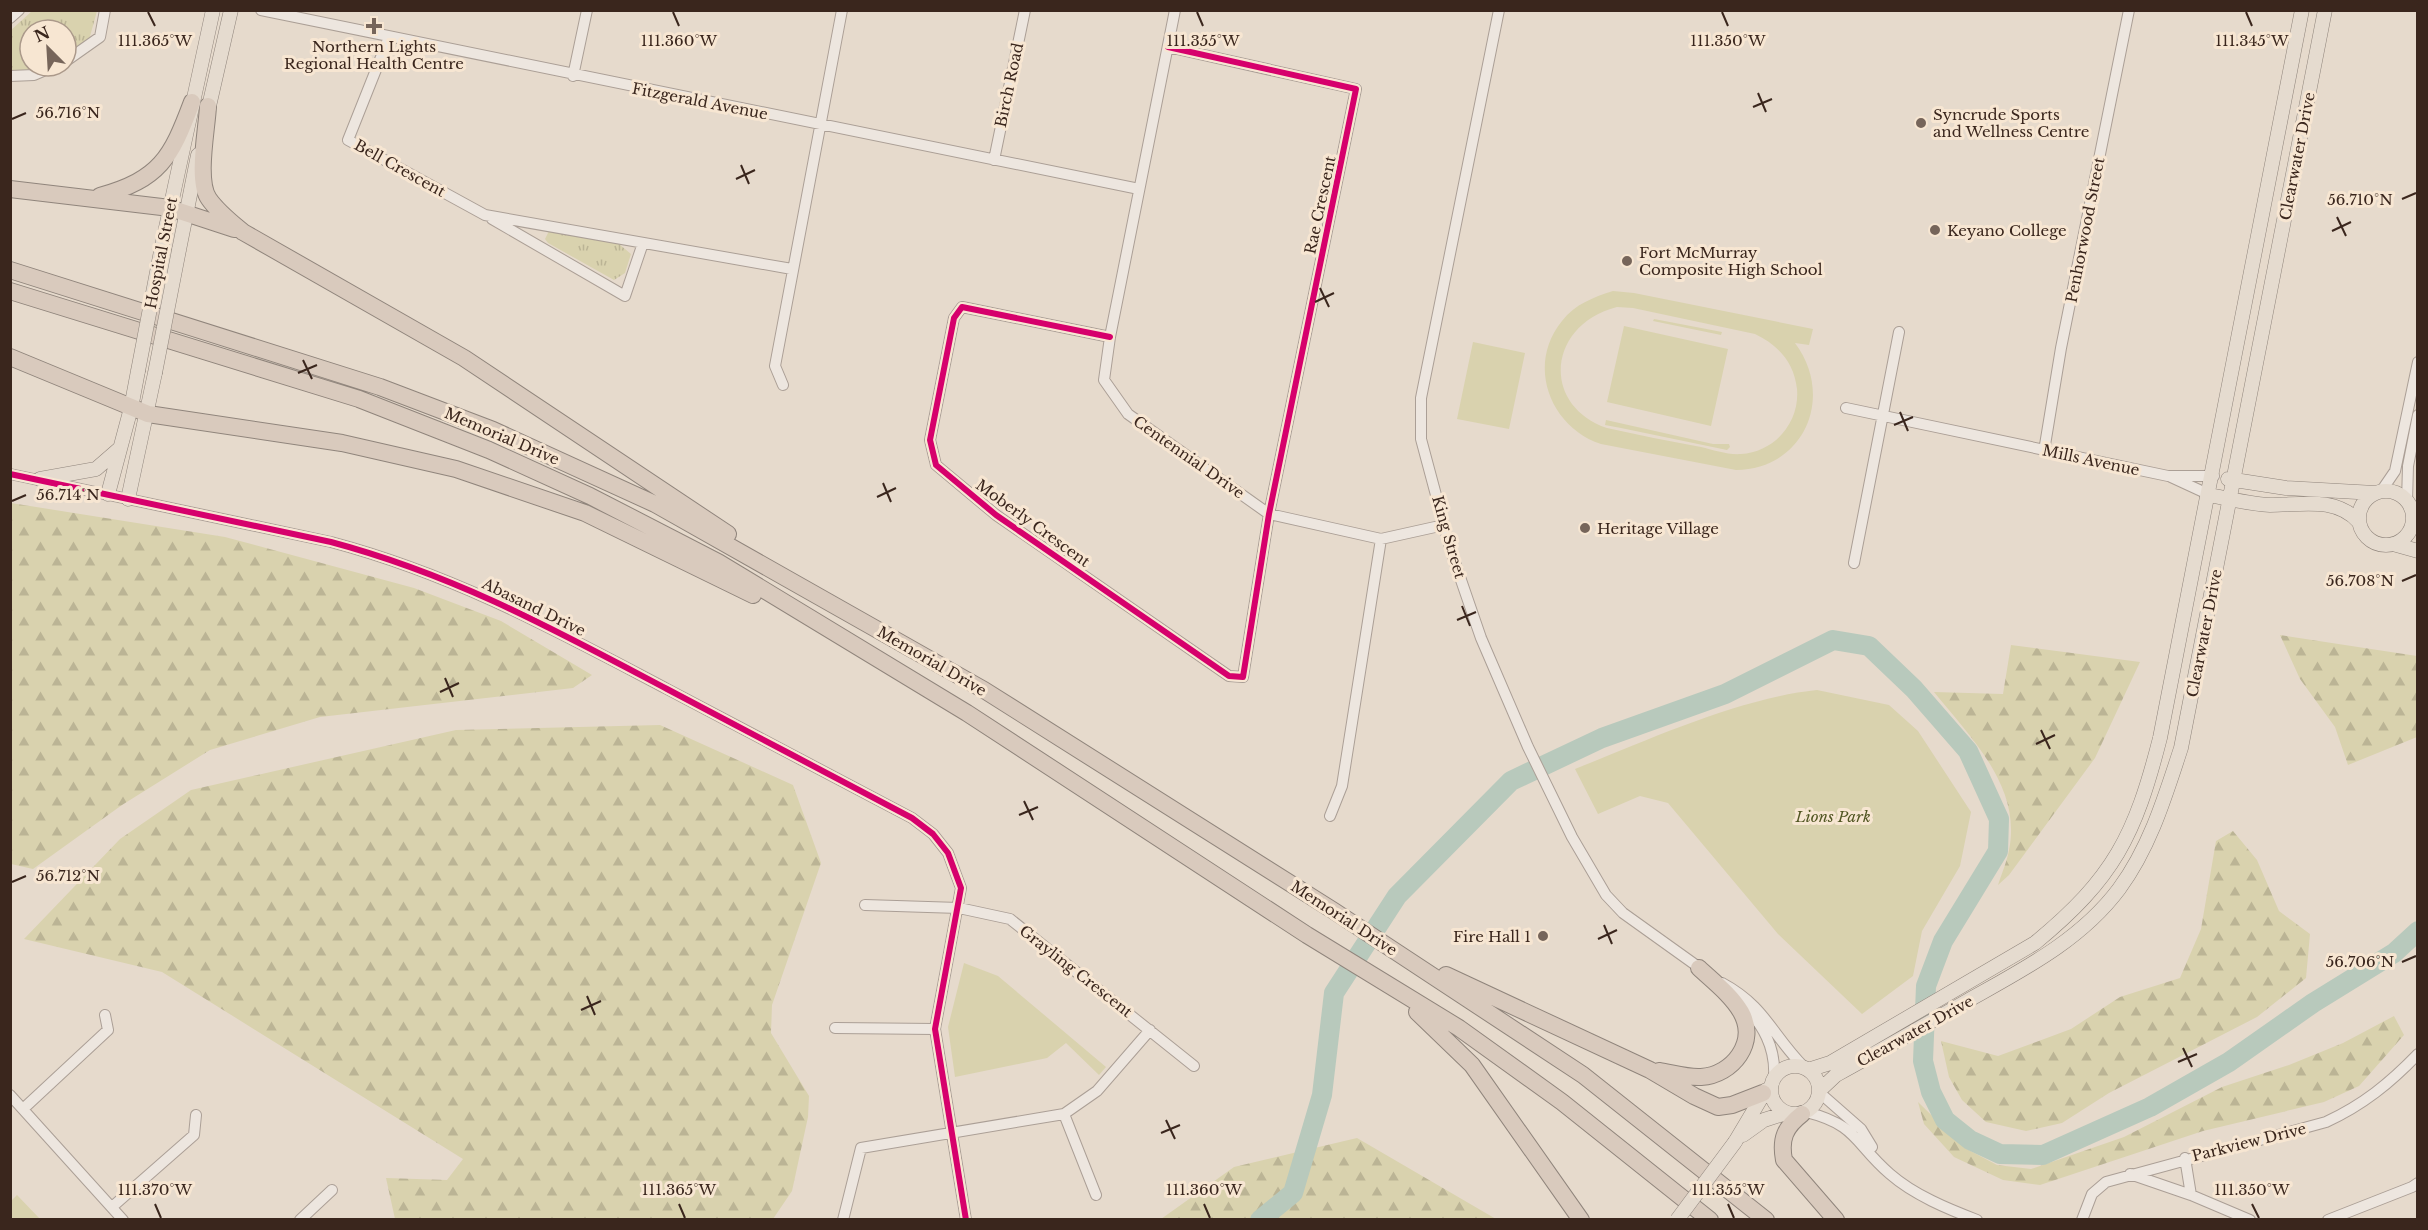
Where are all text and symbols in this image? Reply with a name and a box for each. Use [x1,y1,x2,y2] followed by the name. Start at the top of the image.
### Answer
[365,17,383,35] marker: Northern Lights Regional Health Centre
[18,18,78,78] north arrow
[31,22,53,46] text: N
[118,31,192,50] text: 111.365°W
[641,31,718,50] text: 111.360°W
[1166,31,1240,50] text: 111.355°W
[1690,31,1766,50] text: 111.350°W
[2215,31,2289,50] text: 111.345°W
[284,37,464,73] place label: Northern Lights Regional Health Centre
[991,41,1027,129] street label: Birch Road
[630,79,770,123] street label: Fitzgerald Avenue
[2275,90,2319,222] street label: Clearwater Drive
[36,103,100,122] text: 56.716°N
[1933,105,2089,141] place label: Syncrude Sports and Wellness Centre
[1914,116,1928,130] marker: Syncrude Sports and Wellness Centre
[351,135,449,201] street label: Bell Crescent
[1300,154,1340,256] street label: Rae Crescent
[2062,155,2108,304] street label: Penhorwood Street
[2327,190,2393,209] text: 56.710°N
[141,195,181,311] street label: Hospital Street
[1947,221,2067,240] place label: Keyano College
[1928,223,1942,237] marker: Keyano College
[1639,243,1823,279] place label: Fort McMurray Composite High School
[1620,254,1634,268] marker: Fort McMurray Composite High School
[442,403,562,469] street label: Memorial Drive
[1130,412,1248,502] street label: Centennial Drive
[2041,440,2141,480] street label: Mills Avenue
[972,475,1094,571] street label: Moberly Crescent
[36,485,100,504] text: 56.714°N
[1428,493,1470,581] street label: King Street
[1597,519,1719,538] place label: Heritage Village
[1578,521,1592,535] marker: Heritage Village
[2182,567,2226,699] street label: Clearwater Drive
[2326,571,2394,590] text: 56.708°N
[478,573,589,640] street label: Abasand Drive
[874,622,990,700] street label: Memorial Drive
[1794,807,1871,826] park label: Lions Park
[36,866,100,885] text: 56.712°N
[1287,877,1401,959] street label: Memorial Drive
[1016,921,1137,1021] street label: Grayling Crescent
[1453,927,1531,946] place label: Fire Hall 1
[1536,929,1550,943] marker: Fire Hall 1
[2326,952,2394,971] text: 56.706°N
[1853,991,1977,1071] street label: Clearwater Drive
[2190,1119,2308,1165] street label: Parkview Drive
[118,1180,193,1199] text: 111.370°W
[642,1180,716,1199] text: 111.365°W
[1166,1180,1243,1199] text: 111.360°W
[1691,1180,1765,1199] text: 111.355°W
[2214,1180,2290,1199] text: 111.350°W

